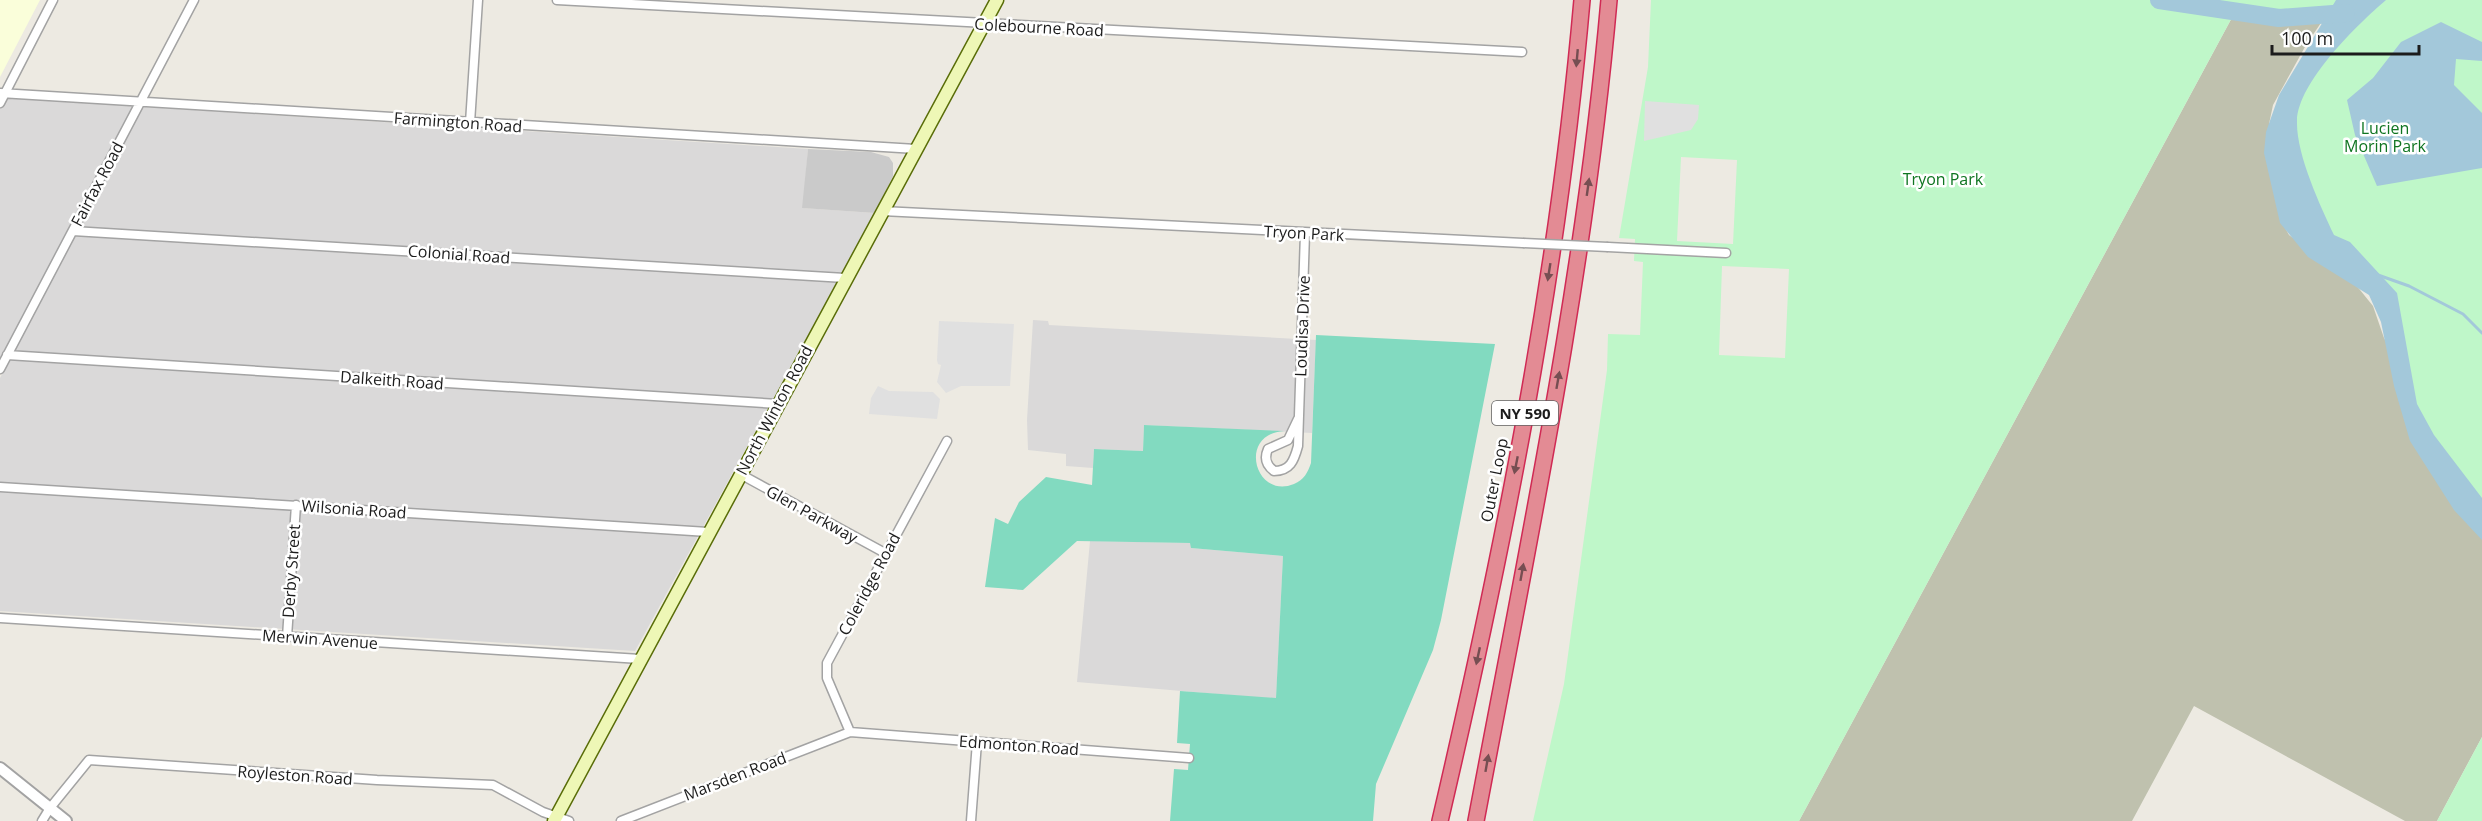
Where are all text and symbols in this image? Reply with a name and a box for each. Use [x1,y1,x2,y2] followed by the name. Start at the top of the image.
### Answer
[974,13,1104,41] street label: Colebourne Road
[2272,18,2419,56] scale bar
[2281,26,2333,50] text: 100 m
[1572,49,1582,68] one-way arrow
[393,107,523,137] street label: Farmington Road
[2344,117,2427,157] park label: Lucien Morin Park
[66,138,128,230] street label: Fairfax Road
[1903,168,1984,190] park label: Tryon Park
[1583,178,1592,197] one-way arrow
[1263,220,1345,246] street label: Tryon Park
[407,239,511,269] street label: Colonial Road
[1544,263,1553,282] one-way arrow
[1289,275,1315,377] street label: Loudisa Drive
[730,341,818,479] street label: North Winton Road
[339,365,445,395] street label: Dalkeith Road
[1554,370,1563,389] one-way arrow
[1492,401,1558,425] road number: NY 590
[1475,436,1513,524] street label: Outer Loop
[1511,455,1520,474] one-way arrow
[762,480,863,549] street label: Glen Parkway
[301,494,407,524] street label: Wilsonia Road
[277,523,305,619] street label: Derby Street
[833,529,905,639] street label: Coleridge Road
[1518,562,1527,581] one-way arrow
[261,624,379,654] street label: Merwin Avenue
[1473,647,1483,665] one-way arrow
[958,730,1080,760] street label: Edmonton Road
[680,746,790,806] street label: Marsden Road
[1483,754,1492,773] one-way arrow
[237,760,353,790] street label: Royleston Road

